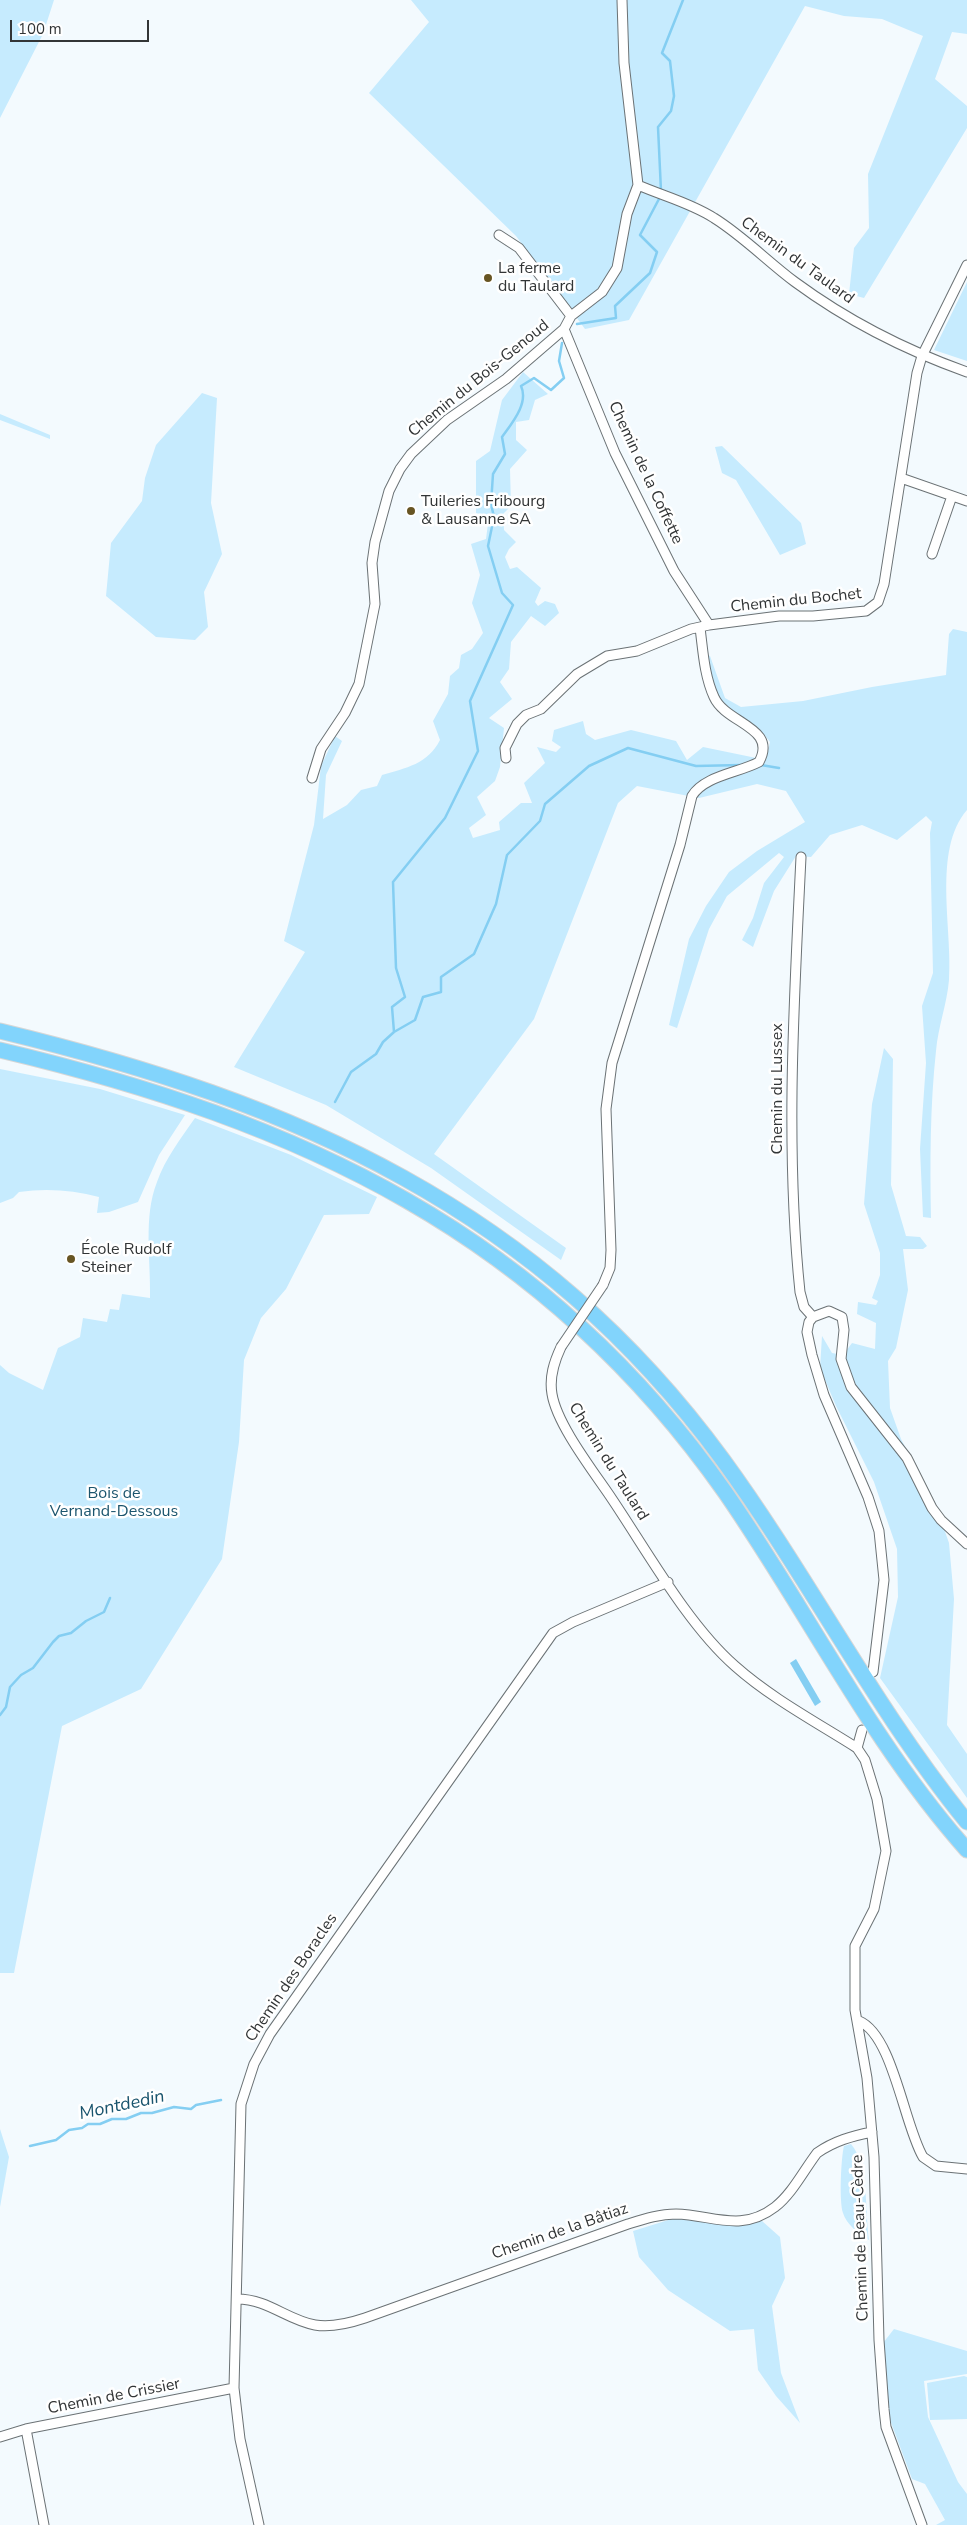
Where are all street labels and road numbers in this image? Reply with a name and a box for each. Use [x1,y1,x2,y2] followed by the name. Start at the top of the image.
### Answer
[737,213,857,309] street label: Chemin du Taulard
[405,316,553,442] street label: Chemin du Bois-Genoud
[603,399,687,547] street label: Chemin de la Coffette
[730,585,862,617] street label: Chemin du Bochet
[768,1023,788,1155] street label: Chemin du Lussex
[564,1399,652,1525] street label: Chemin du Taulard
[242,1910,342,2046] street label: Chemin des Boracles
[848,2154,874,2322] street label: Chemin de Beau-Cèdre
[489,2200,631,2264] street label: Chemin de la Bâtiaz
[46,2375,182,2419] street label: Chemin de Crissier

